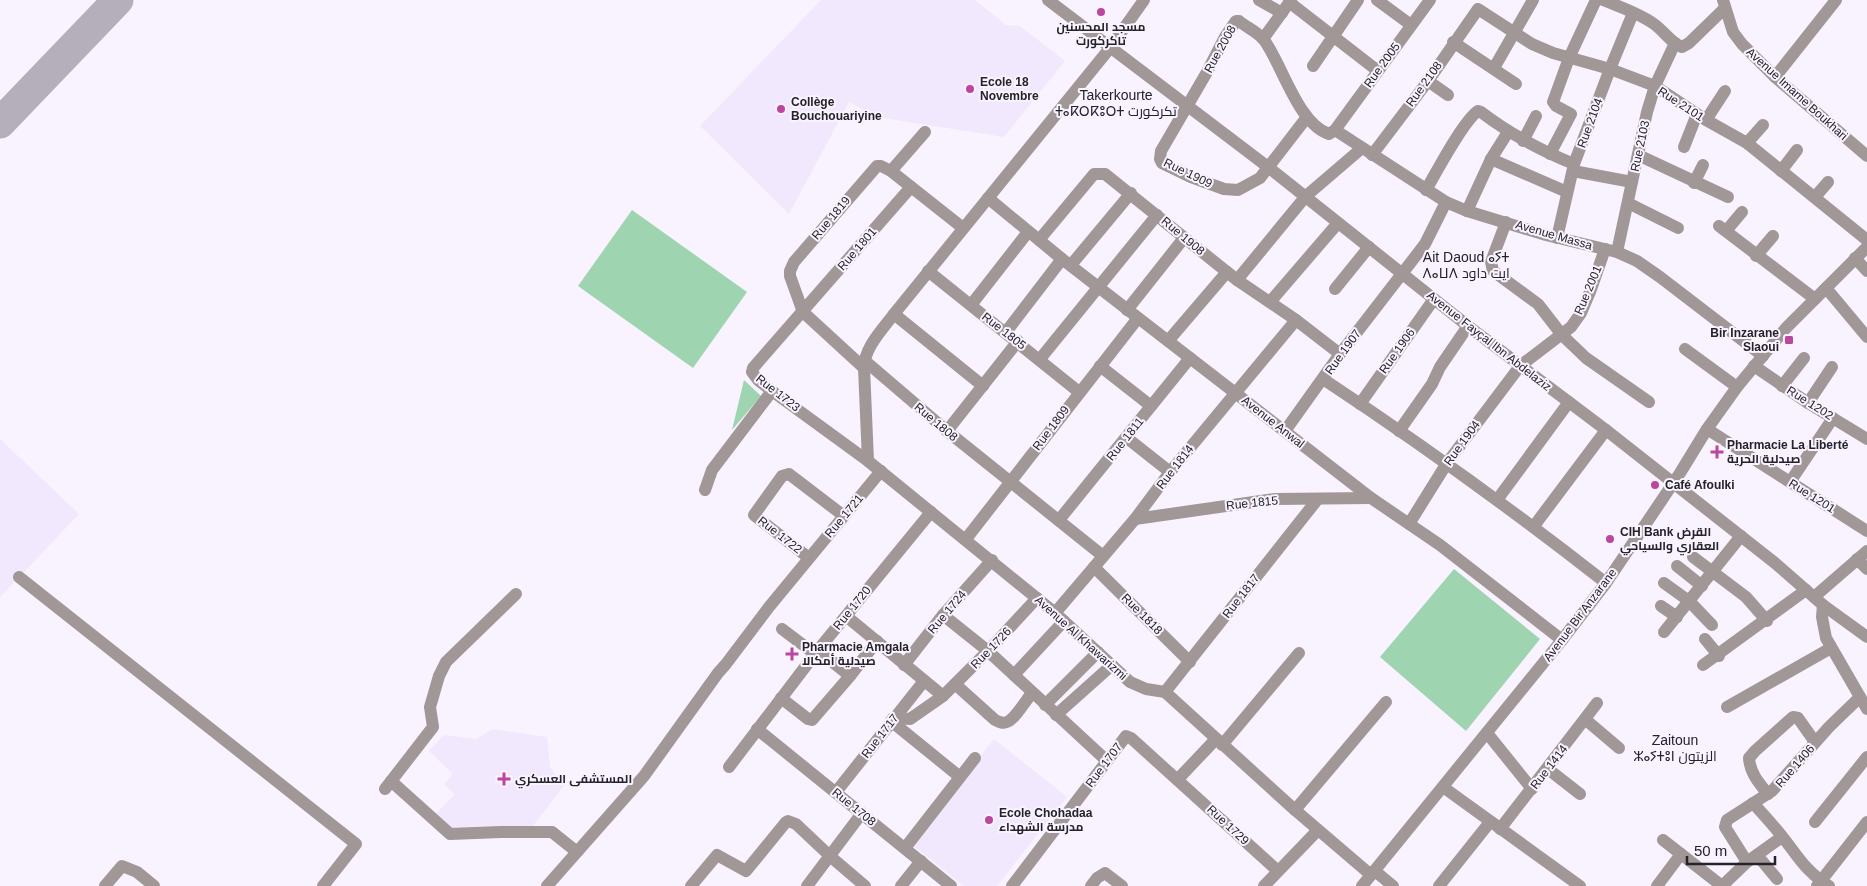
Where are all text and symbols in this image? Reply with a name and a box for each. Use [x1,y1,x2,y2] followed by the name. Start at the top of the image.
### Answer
[1095,6,1107,18] marker: مسجد المحسنين تاكركورت
[1057,20,1145,49] place label: مسجد المحسنين تاكركورت
[1201,23,1239,75] street label: Rue 2008
[1361,40,1403,90] street label: Rue 2005
[1744,45,1850,143] street label: Avenue Imame Boukhari
[1403,59,1445,109] street label: Rue 2108
[980,75,1039,103] place label: Ecole 18 Novembre
[964,83,976,95] marker: Ecole 18 Novembre
[1655,84,1707,124] street label: Rue 2101
[1055,87,1177,119] district label: Takerkourte ⵜⴰⴽⵔⴽⵓⵔⵜ تكركورت
[791,95,882,123] place label: Collège Bouchouariyine
[1575,96,1606,150] street label: Rue 2104
[775,103,787,115] marker: Collège Bouchouariyine
[1628,119,1652,173] street label: Rue 2103
[1162,155,1215,191] street label: Rue 1909
[809,193,853,242] street label: Rue 1819
[1159,214,1208,258] street label: Rue 1908
[1514,217,1594,253] street label: Avenue Massa
[835,225,880,273] street label: Rue 1801
[1422,249,1510,281] district label: Ait Daoud ⴰⵢⵜ ⴷⴰⵡⴷ ايت داود
[1571,263,1605,317] street label: Rue 2001
[1424,288,1554,394] street label: Avenue Fayçal Ibn Abdelaziz
[979,309,1029,353] street label: Rue 1805
[1376,325,1418,376] street label: Rue 1906
[1710,326,1779,354] place label: Bir Inzarane Slaoui
[1322,327,1364,377] street label: Rue 1907
[1783,334,1795,346] marker: Bir Inzarane Slaoui
[753,371,803,415] street label: Rue 1723
[1784,383,1836,423] street label: Rue 1202
[1239,393,1307,451] street label: Avenue Anwal
[912,400,961,444] street label: Rue 1808
[1030,403,1072,453] street label: Rue 1809
[1103,414,1147,463] street label: Rue 1811
[1441,418,1483,468] street label: Rue 1904
[1727,438,1849,467] place label: Pharmacie La Liberté صيدلية الحرية
[1153,442,1197,492] street label: Rue 1814
[1711,446,1723,458] marker: Pharmacie La Liberté صيدلية الحرية
[1786,476,1838,516] street label: Rue 1201
[1665,478,1735,492] place label: Café Afoulki
[1649,479,1661,491] marker: Café Afoulki
[822,491,866,540] street label: Rue 1721
[1225,493,1279,513] street label: Rue 1815
[755,513,805,557] street label: Rue 1722
[1620,525,1719,556] place label: CIH Bank القرض العقاري والسياحي
[1604,533,1616,545] marker: CIH Bank القرض العقاري والسياحي
[1541,566,1620,664] street label: Avenue Bir Anzarane
[1219,571,1263,621] street label: Rue 1817
[830,583,874,633] street label: Rue 1720
[925,587,969,636] street label: Rue 1724
[1119,591,1166,638] street label: Rue 1818
[1032,593,1130,683] street label: Avenue Al Khawarizmi
[968,624,1014,672] street label: Rue 1726
[802,640,909,668] place label: Pharmacie Amgala صيدلية أمكالا
[786,648,798,660] marker: Pharmacie Amgala صيدلية أمكالا
[858,711,902,761] street label: Rue 1717
[1633,732,1717,764] district label: Zaitoun ⵣⴰⵢⵜⵓⵏ الزيتون
[1083,740,1125,790] street label: Rue 1707
[1527,742,1571,792] street label: Rue 1414
[1773,742,1818,790] street label: Rue 1406
[497,772,511,786] marker: المستشفى العسكري
[515,772,632,789] place label: المستشفى العسكري
[829,785,879,829] street label: Rue 1708
[1204,802,1252,848] street label: Rue 1729
[999,806,1093,835] place label: Ecole Chohadaa مدرسة الشهداء
[983,814,995,826] marker: Ecole Chohadaa مدرسة الشهداء
[1687,834,1774,866] scale bar
[1694,842,1727,859] text: 50 m

